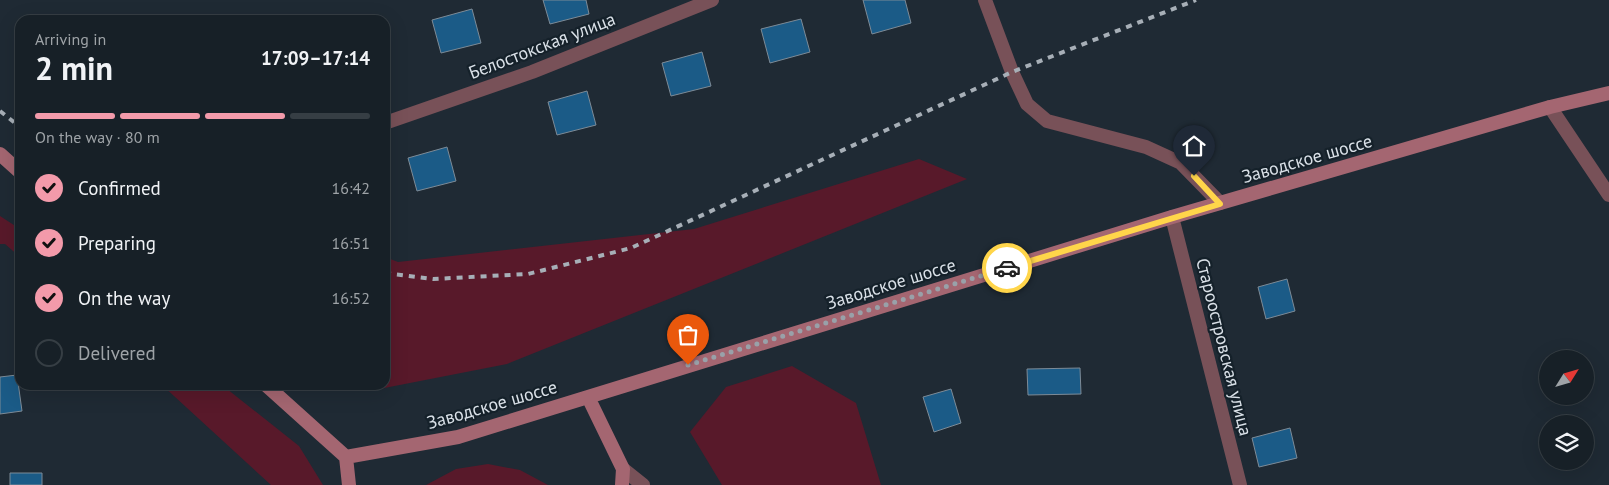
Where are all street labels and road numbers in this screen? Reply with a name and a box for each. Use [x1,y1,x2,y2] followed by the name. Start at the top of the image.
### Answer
[465,7,618,84] street label: Белостокская улица
[1239,129,1375,188] street label: Заводское шоссе
[823,253,959,314] street label: Заводское шоссе
[1191,256,1258,438] street label: Староостровская улица
[424,375,560,434] street label: Заводское шоссе

